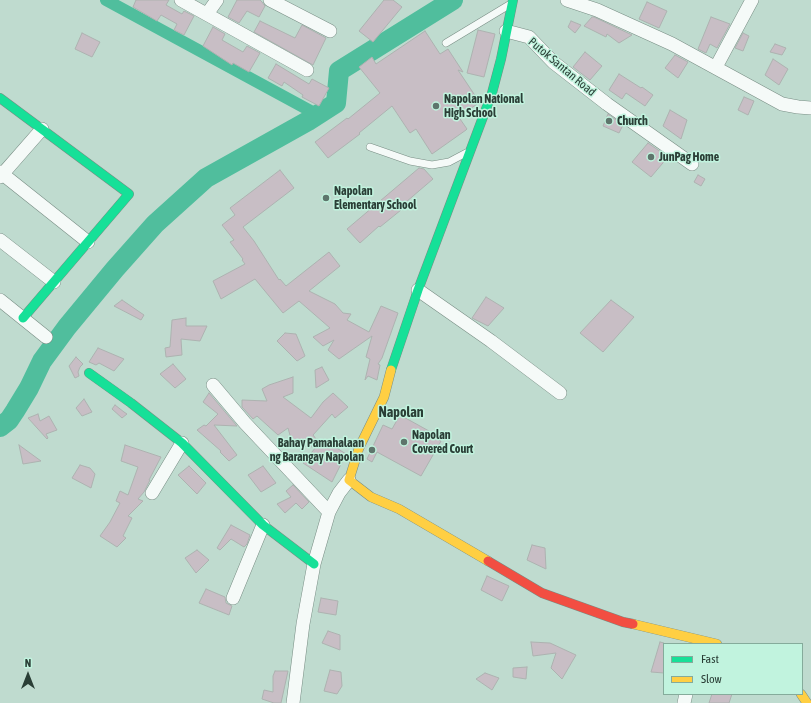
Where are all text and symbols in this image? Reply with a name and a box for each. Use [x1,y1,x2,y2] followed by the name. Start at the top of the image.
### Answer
[525,35,599,99] street label: Putok Santan Road
[444,92,523,120] place label: Napolan National High School
[431,101,441,111] marker: Napolan National High School
[617,114,648,128] place label: Church
[604,116,614,126] marker: Church
[659,150,719,164] place label: JunPag Home
[646,152,656,162] marker: JunPag Home
[334,184,416,212] place label: Napolan Elementary School
[321,193,331,203] marker: Napolan Elementary School
[379,405,423,421] district label: Napolan
[412,428,473,456] place label: Napolan Covered Court
[270,436,364,464] place label: Bahay Pamahalaan ng Barangay Napolan
[399,437,409,447] marker: Napolan Covered Court
[367,445,377,455] marker: Bahay Pamahalaan ng Barangay Napolan
[663,643,803,695] legend
[701,652,719,666] text: Fast
[8,655,48,695] north arrow
[25,657,31,669] text: N
[701,672,722,686] text: Slow

